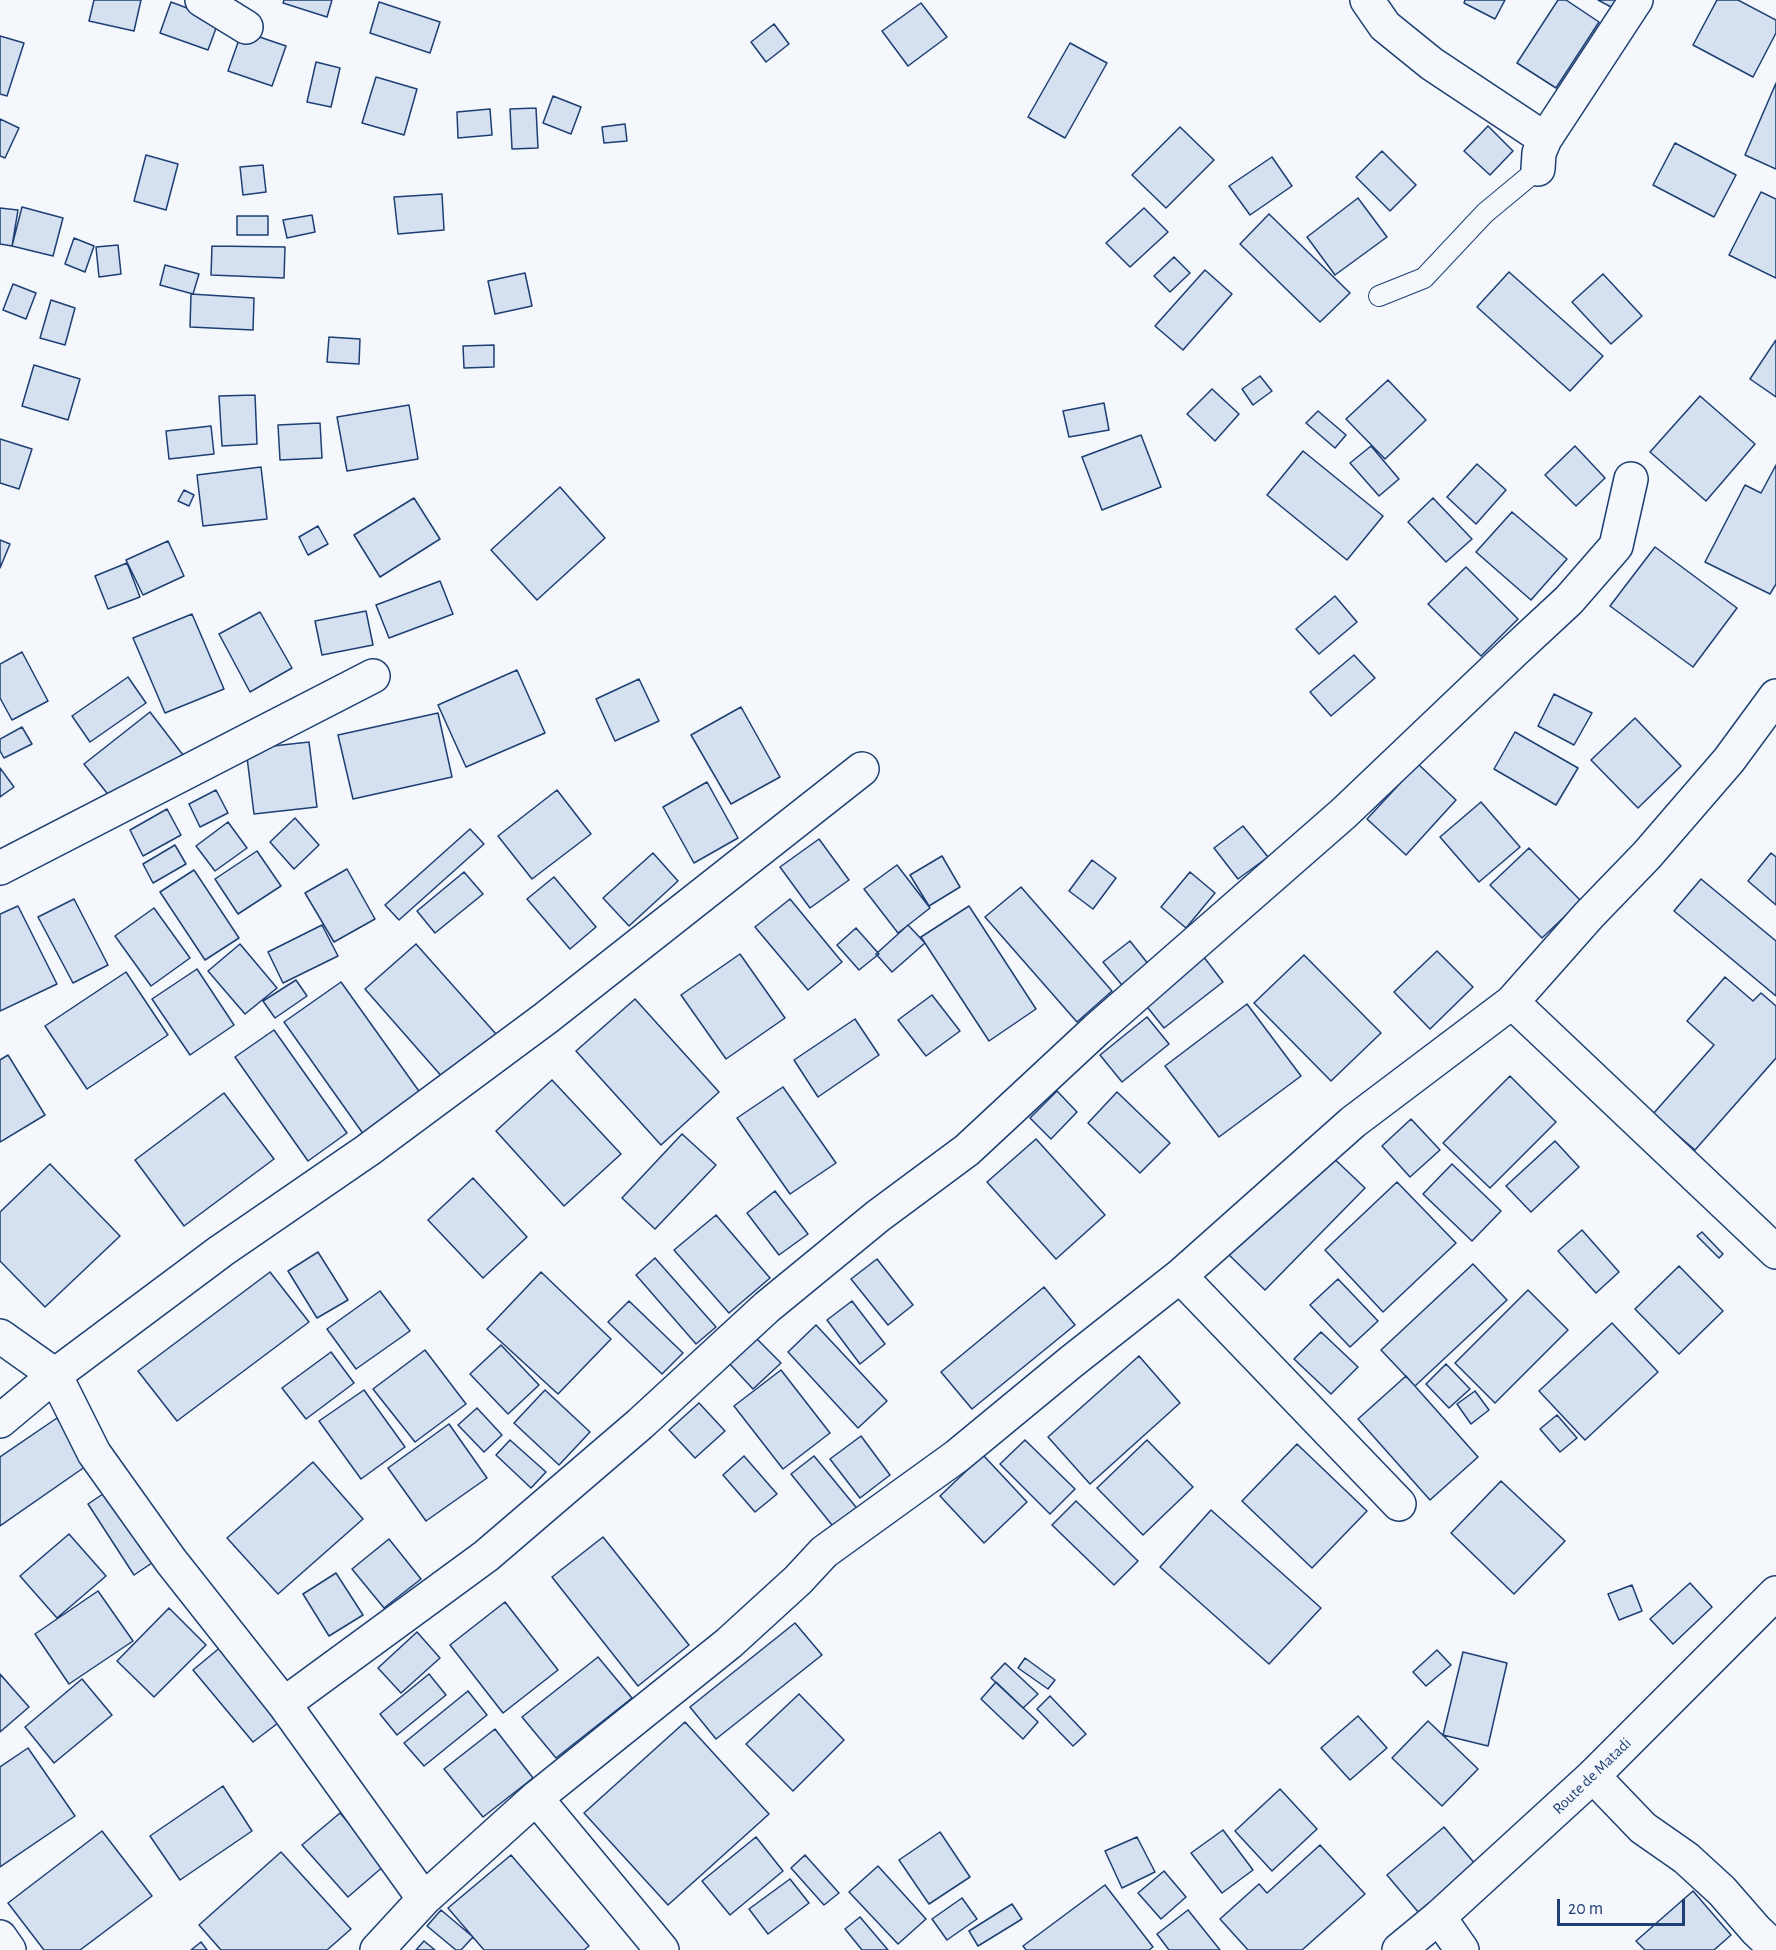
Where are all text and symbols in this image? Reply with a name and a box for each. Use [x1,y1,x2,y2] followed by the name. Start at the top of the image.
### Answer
[1549,1734,1635,1818] street label: Route de Matadi
[1560,1887,1688,1925] scale bar
[1568,1900,1603,1918] text: 20 m

